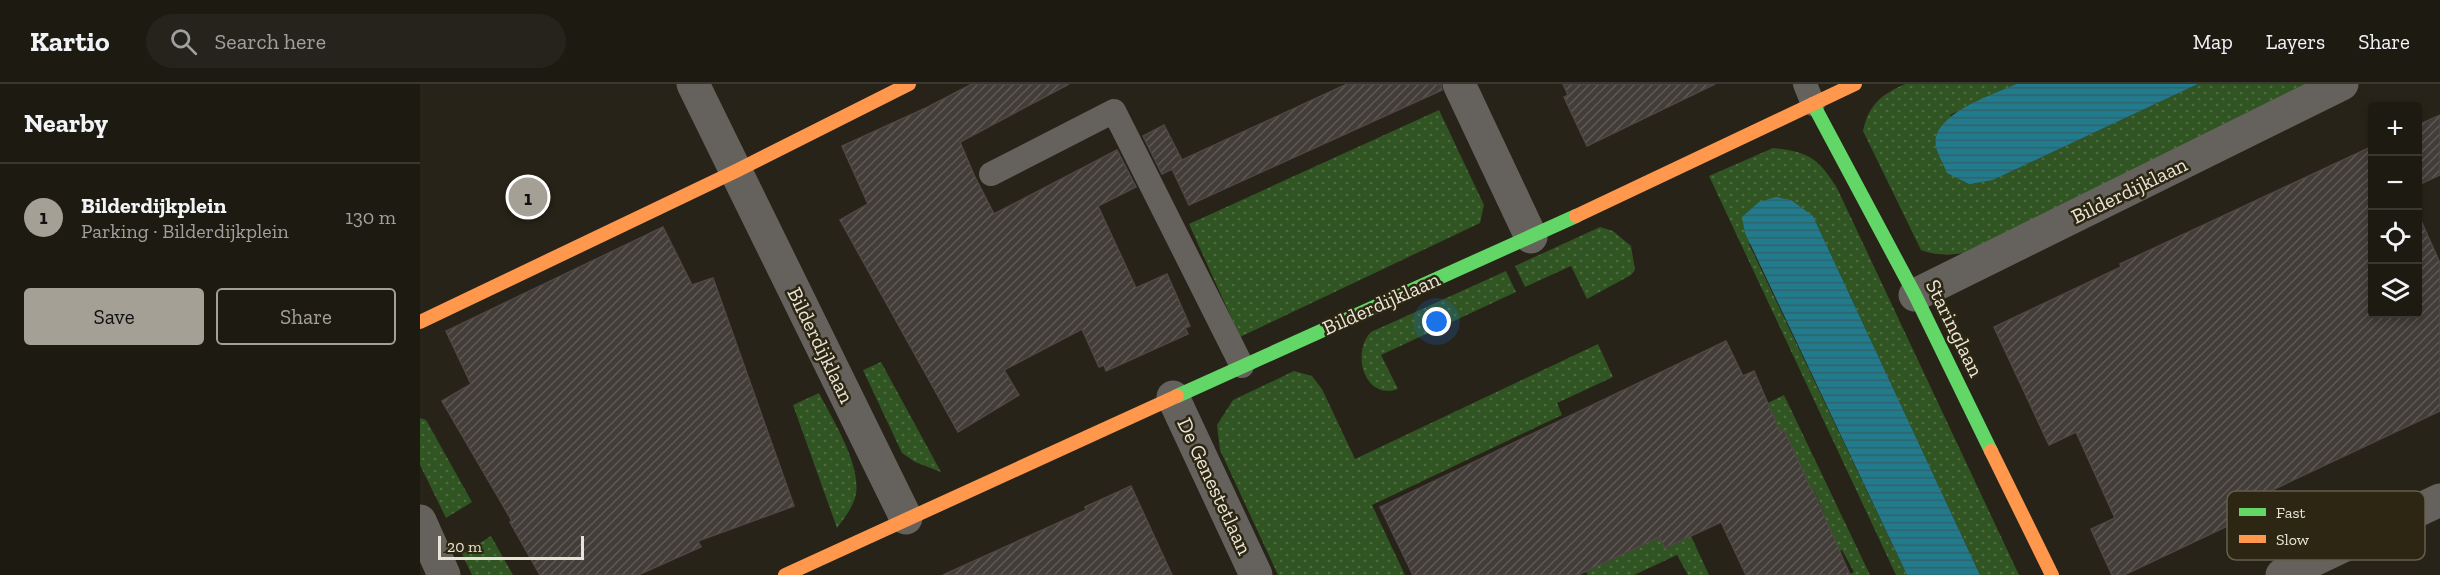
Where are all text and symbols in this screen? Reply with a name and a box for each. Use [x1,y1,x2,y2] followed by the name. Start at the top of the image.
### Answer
[146,14,566,68] search box
[30,25,110,58] text: Kartio
[167,25,200,58] icon: search
[215,28,326,55] text: Search here
[2193,29,2233,54] text: Map
[2266,29,2325,54] text: Layers
[2358,29,2410,54] text: Share
[2368,102,2422,318] map controls
[2368,102,2422,156] button: +
[24,107,108,139] text: Nearby
[2067,151,2191,230] street label: Bilderdijklaan
[2368,156,2422,210] button: −
[508,174,548,220] pin: 1
[81,192,227,219] text: Bilderdijkplein
[39,205,48,229] text: 1
[345,205,396,229] text: 130 m
[2368,210,2422,264] button: locate
[81,219,289,243] text: Parking · Bilderdijkplein
[2368,264,2422,318] button: layers
[1318,266,1444,341] street label: Bilderdijklaan
[1921,275,1989,381] street label: Staringlaan
[781,283,860,407] street label: Bilderdijklaan
[24,288,204,345] button: Save
[216,288,396,345] button: Share
[1422,307,1451,336] your location
[1172,414,1258,558] street label: De Genestetlaan
[2227,491,2425,560] legend
[2276,503,2305,522] text: Fast
[2276,530,2310,549] text: Slow
[438,533,584,560] scale bar
[447,537,482,556] text: 20 m

